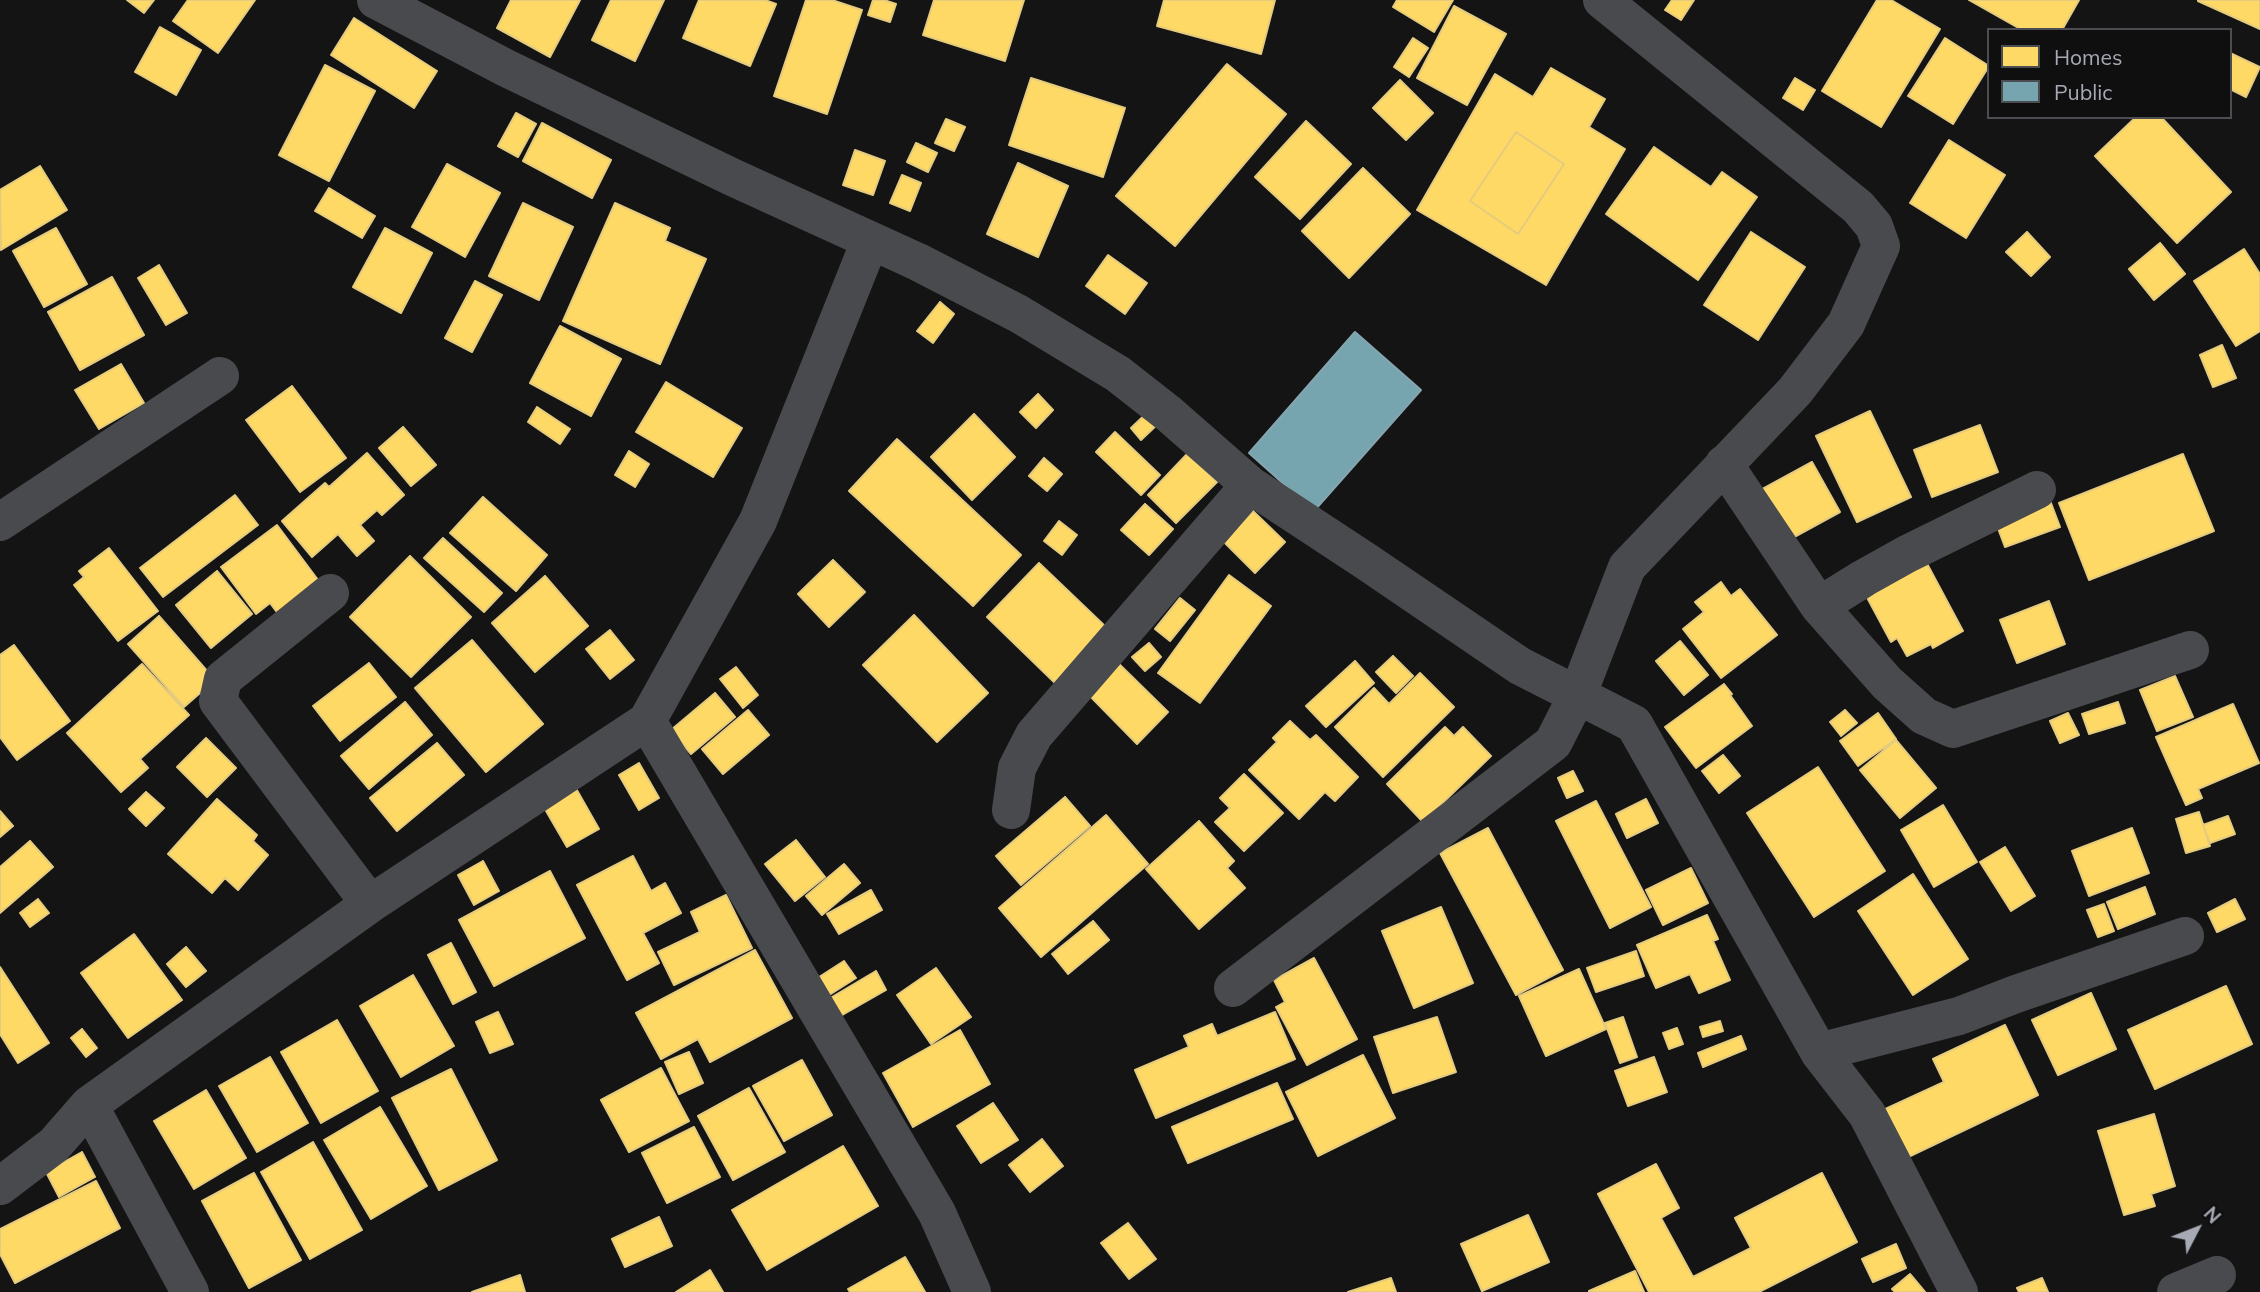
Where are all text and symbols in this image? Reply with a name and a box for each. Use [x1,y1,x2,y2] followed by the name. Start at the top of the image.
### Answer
[1987,28,2232,119] legend
[2054,44,2122,70] text: Homes
[2054,79,2113,105] text: Public
[2162,1194,2232,1264] north arrow
[2199,1202,2226,1228] text: N

